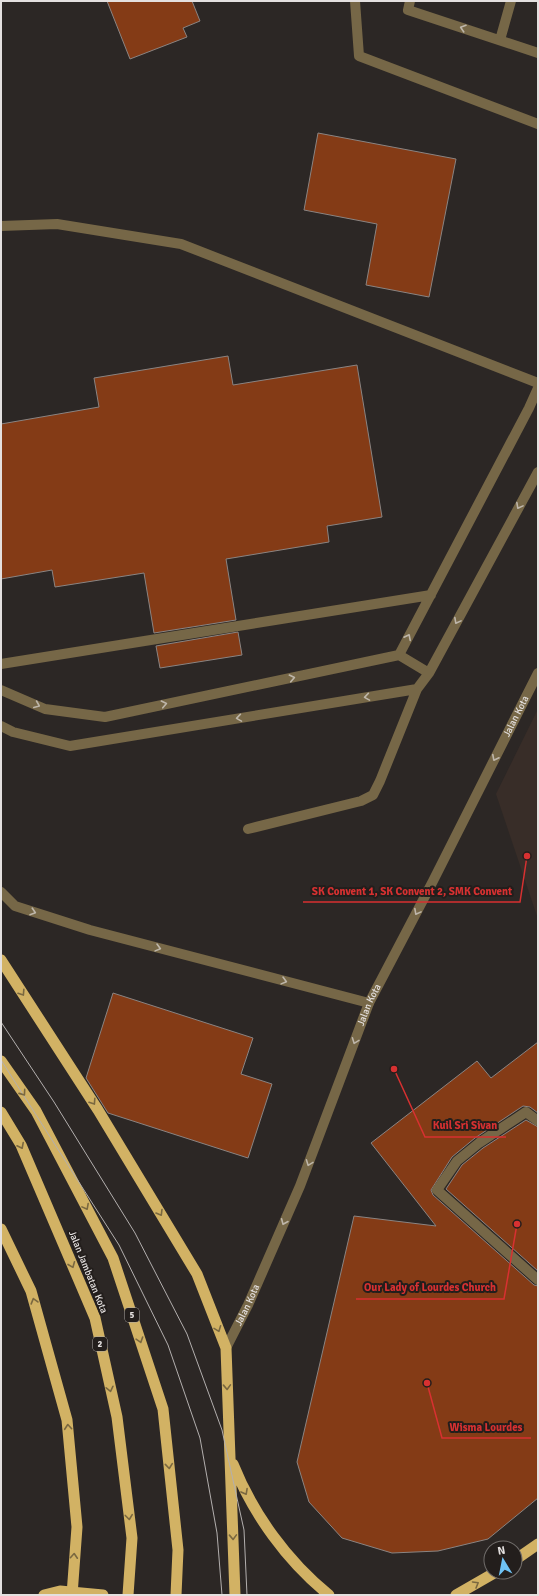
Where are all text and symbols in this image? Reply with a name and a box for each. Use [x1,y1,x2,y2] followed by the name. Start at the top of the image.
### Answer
[460,24,467,33] one-way arrow
[517,502,524,510] one-way arrow
[455,616,462,624] one-way arrow
[404,634,411,641] one-way arrow
[288,674,295,682] one-way arrow
[364,692,370,701] one-way arrow
[501,694,532,739] street label: Jalan Kota
[33,701,40,709] one-way arrow
[161,701,168,709] one-way arrow
[236,713,242,722] one-way arrow
[492,754,500,761] one-way arrow
[303,879,520,902] callout: SK Convent 1, SK Convent 2, SMK Convent
[312,885,512,898] text: SK Convent 1, SK Convent 2, SMK Convent
[29,907,36,916] one-way arrow
[414,907,422,915] one-way arrow
[154,943,161,952] one-way arrow
[281,976,287,984] one-way arrow
[355,982,384,1028] street label: Jalan Kota
[17,989,25,996] one-way arrow
[351,1037,359,1044] one-way arrow
[18,1089,25,1096] one-way arrow
[88,1098,96,1105] one-way arrow
[425,1114,506,1137] callout: Kuil Sri Sivan
[433,1119,497,1132] text: Kuil Sri Sivan
[16,1141,23,1149] one-way arrow
[305,1159,313,1166] one-way arrow
[81,1203,89,1210] one-way arrow
[156,1209,163,1216] one-way arrow
[281,1218,289,1226] one-way arrow
[66,1229,110,1315] street label: Jalan Jambatan Kota
[68,1261,76,1268] one-way arrow
[356,1276,504,1299] callout: Our Lady of Lourdes Church
[364,1281,496,1294] text: Our Lady of Lourdes Church
[232,1282,262,1328] street label: Jalan Kota
[30,1298,39,1305] one-way arrow
[125,1308,139,1322] road number: 5
[214,1325,222,1332] one-way arrow
[135,1336,144,1343] one-way arrow
[93,1337,107,1351] road number: 2
[223,1384,231,1390] one-way arrow
[106,1385,114,1392] one-way arrow
[442,1415,531,1438] callout: Wisma Lourdes
[450,1421,523,1434] text: Wisma Lourdes
[63,1424,72,1430] one-way arrow
[164,1463,173,1469] one-way arrow
[241,1487,248,1495] one-way arrow
[124,1514,133,1520] one-way arrow
[229,1534,237,1540] one-way arrow
[483,1540,523,1580] north arrow
[496,1544,506,1558] text: N
[70,1553,79,1559] one-way arrow
[472,1581,479,1588] one-way arrow

